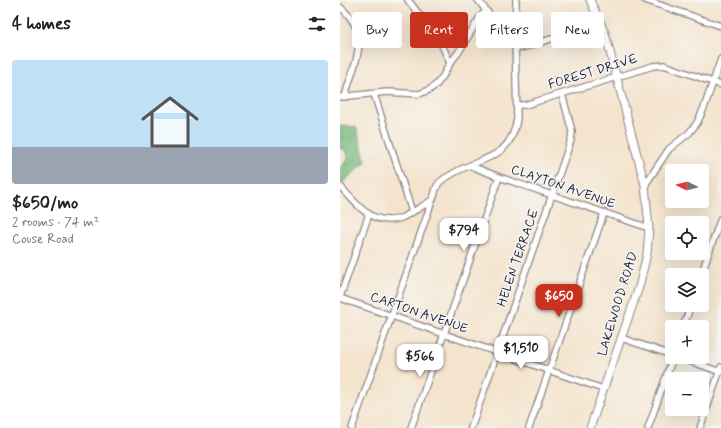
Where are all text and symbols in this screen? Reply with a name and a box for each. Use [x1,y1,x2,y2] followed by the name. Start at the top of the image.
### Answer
[352,12,402,48] chip: Buy
[410,12,468,48] chip: Rent
[476,12,543,48] chip: Filters
[551,12,604,48] chip: New
[12,13,71,35] text: 4 homes
[306,13,328,35] icon: filters
[546,50,640,94] street label: FOREST DRIVE
[134,86,206,158] icon: home
[509,161,618,213] street label: CLAYTON AVENUE
[665,164,709,208] north arrow
[665,164,709,416] map controls
[12,192,78,214] text: $650/mo
[493,207,543,309] street label: HELEN TERRACE
[12,214,99,231] text: 2 rooms · 74 m²
[665,216,709,260] button: locate
[440,218,488,252] pin: $794
[449,222,479,239] text: $794
[12,231,74,248] text: Couse Road
[594,250,642,358] street label: LAKEWOOD ROAD
[665,268,709,312] button: layers
[535,284,583,318] pin: $650
[368,288,471,338] street label: CARTON AVENUE
[544,288,574,305] text: $650
[665,320,709,364] button: +
[488,336,554,370] pin: $1,510
[503,340,539,357] text: $1,510
[396,344,444,378] pin: $566
[406,348,434,365] text: $566
[665,372,709,416] button: −

